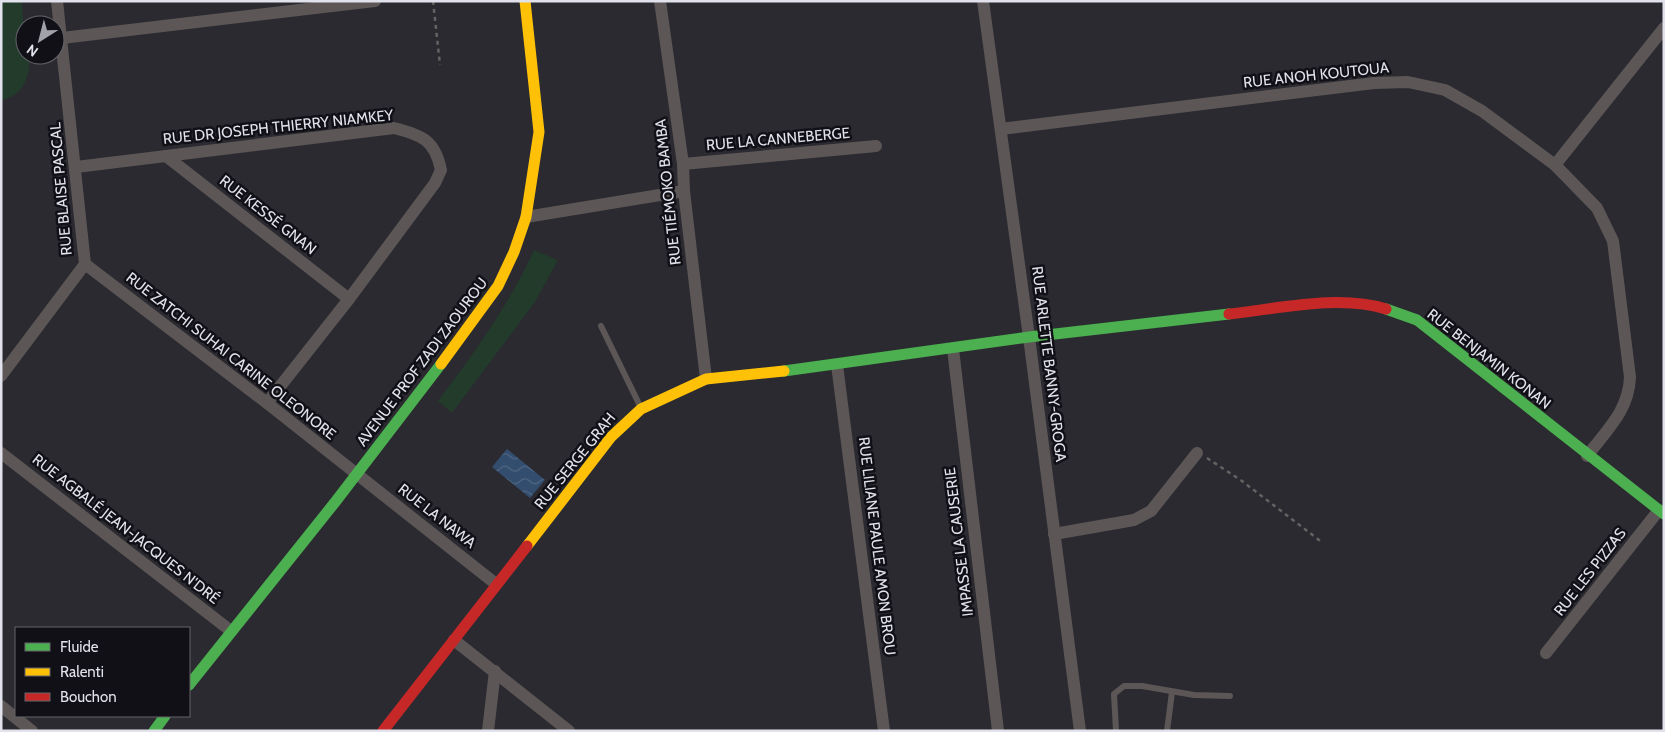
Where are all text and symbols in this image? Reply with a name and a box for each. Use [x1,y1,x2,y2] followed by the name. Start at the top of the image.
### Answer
[15,15,65,65] north arrow
[23,40,42,61] text: N
[1242,58,1391,92] street label: RUE ANOH KOUTOUA
[162,106,395,148] street label: RUE DR JOSEPH THIERRY NIAMKEY
[650,117,685,266] street label: RUE TIÉMOKO BAMBA
[46,121,76,256] street label: RUE BLAISE PASCAL
[705,124,851,154] street label: RUE LA CANNEBERGE
[216,171,321,258] street label: RUE KESSÉ GNAN
[1028,265,1070,464] street label: RUE ARLETTE BANNY-GROGA
[122,268,340,444] street label: RUE ZATCHI SUHAI CARINE OLEONORE
[353,274,491,450] street label: AVENUE PROF ZADI ZAOUROU
[1423,305,1555,413] street label: RUE BENJAMIN KONAN
[531,409,619,513] street label: RUE SERGE GRAH
[855,436,899,656] street label: RUE LILIANE PAULE AMON BROU
[29,450,224,608] street label: RUE AGBALÉ JEAN-JACQUES N'DRÉ
[941,467,977,617] street label: IMPASSE LA CAUSERIE
[394,480,480,552] street label: RUE LA NAWA
[1550,524,1630,619] street label: RUE LES PIZZAS
[15,627,190,717] legend
[60,638,99,656] text: Fluide
[60,663,104,681] text: Ralenti
[60,688,117,706] text: Bouchon

